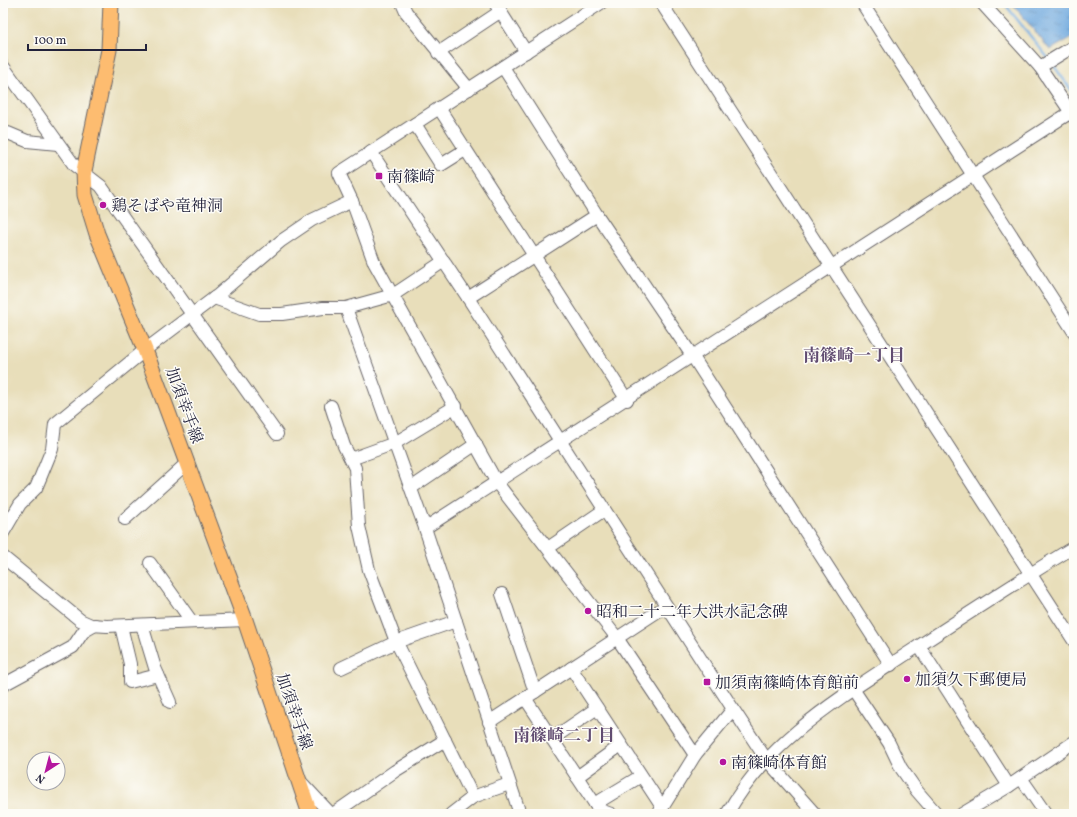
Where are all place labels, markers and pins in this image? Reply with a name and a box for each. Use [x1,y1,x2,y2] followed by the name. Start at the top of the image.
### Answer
[387,167,435,189] place label: 南篠崎
[374,171,384,181] marker: 南篠崎
[111,196,223,218] place label: 鶏そばや竜神洞
[98,200,108,210] marker: 鶏そばや竜神洞
[596,602,788,624] place label: 昭和二十二年大洪水記念碑
[583,606,593,616] marker: 昭和二十二年大洪水記念碑
[915,670,1027,692] place label: 加須久下郵便局
[715,673,859,695] place label: 加須南篠崎体育館前
[902,674,912,684] marker: 加須久下郵便局
[702,677,712,687] marker: 加須南篠崎体育館前
[731,753,827,775] place label: 南篠崎体育館
[718,757,728,767] marker: 南篠崎体育館

